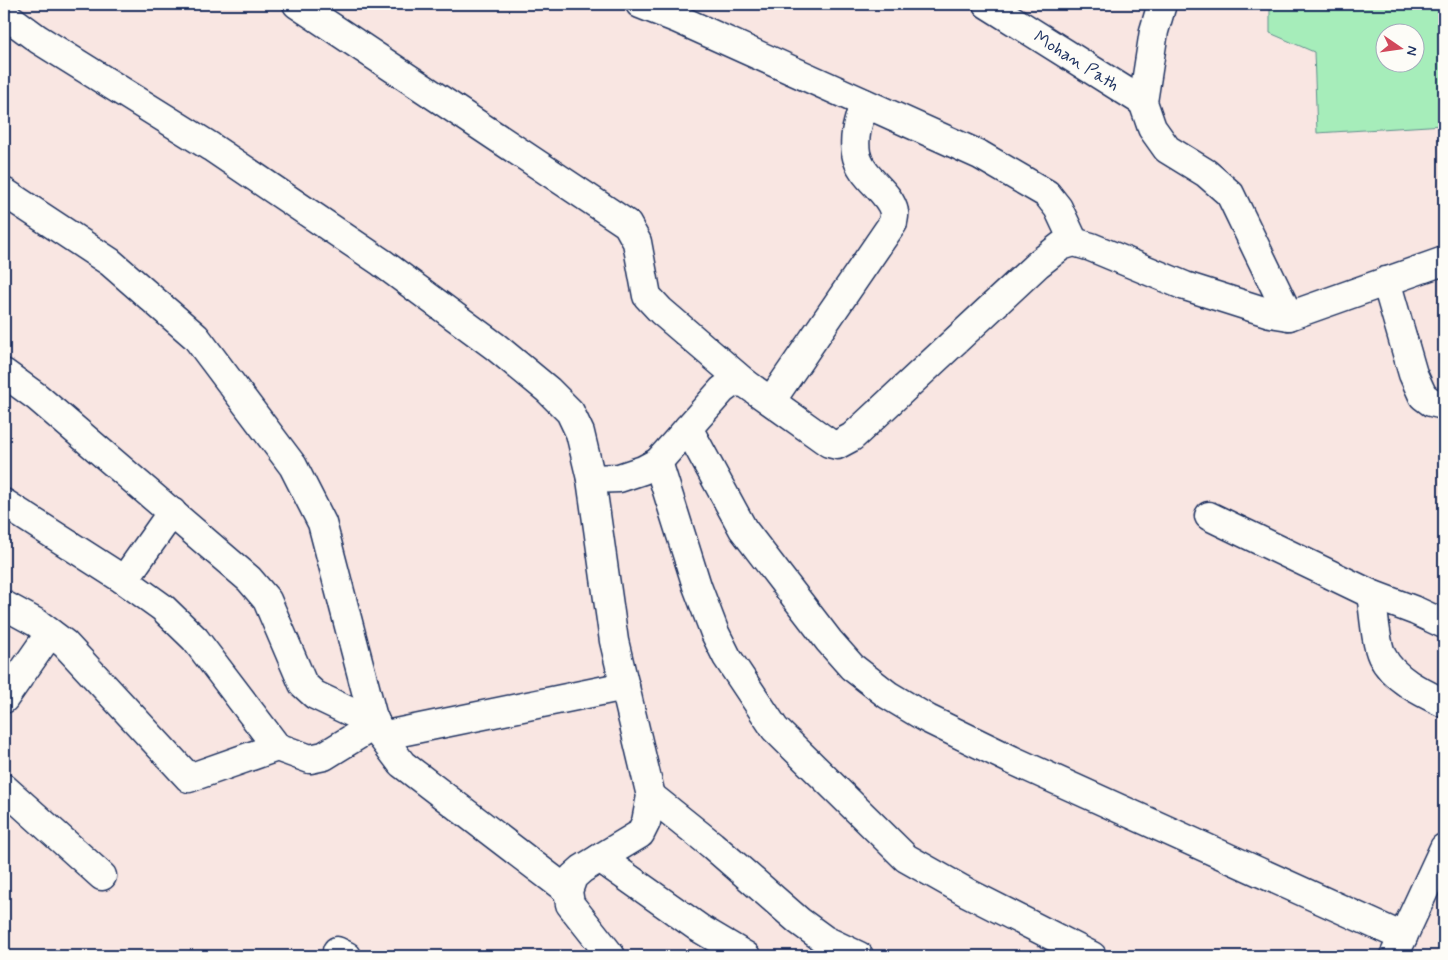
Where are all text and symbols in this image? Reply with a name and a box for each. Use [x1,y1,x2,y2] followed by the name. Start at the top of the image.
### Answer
[1376,22,1426,72] north arrow
[1029,25,1124,97] street label: Mohan Path
[1402,44,1422,57] text: N

